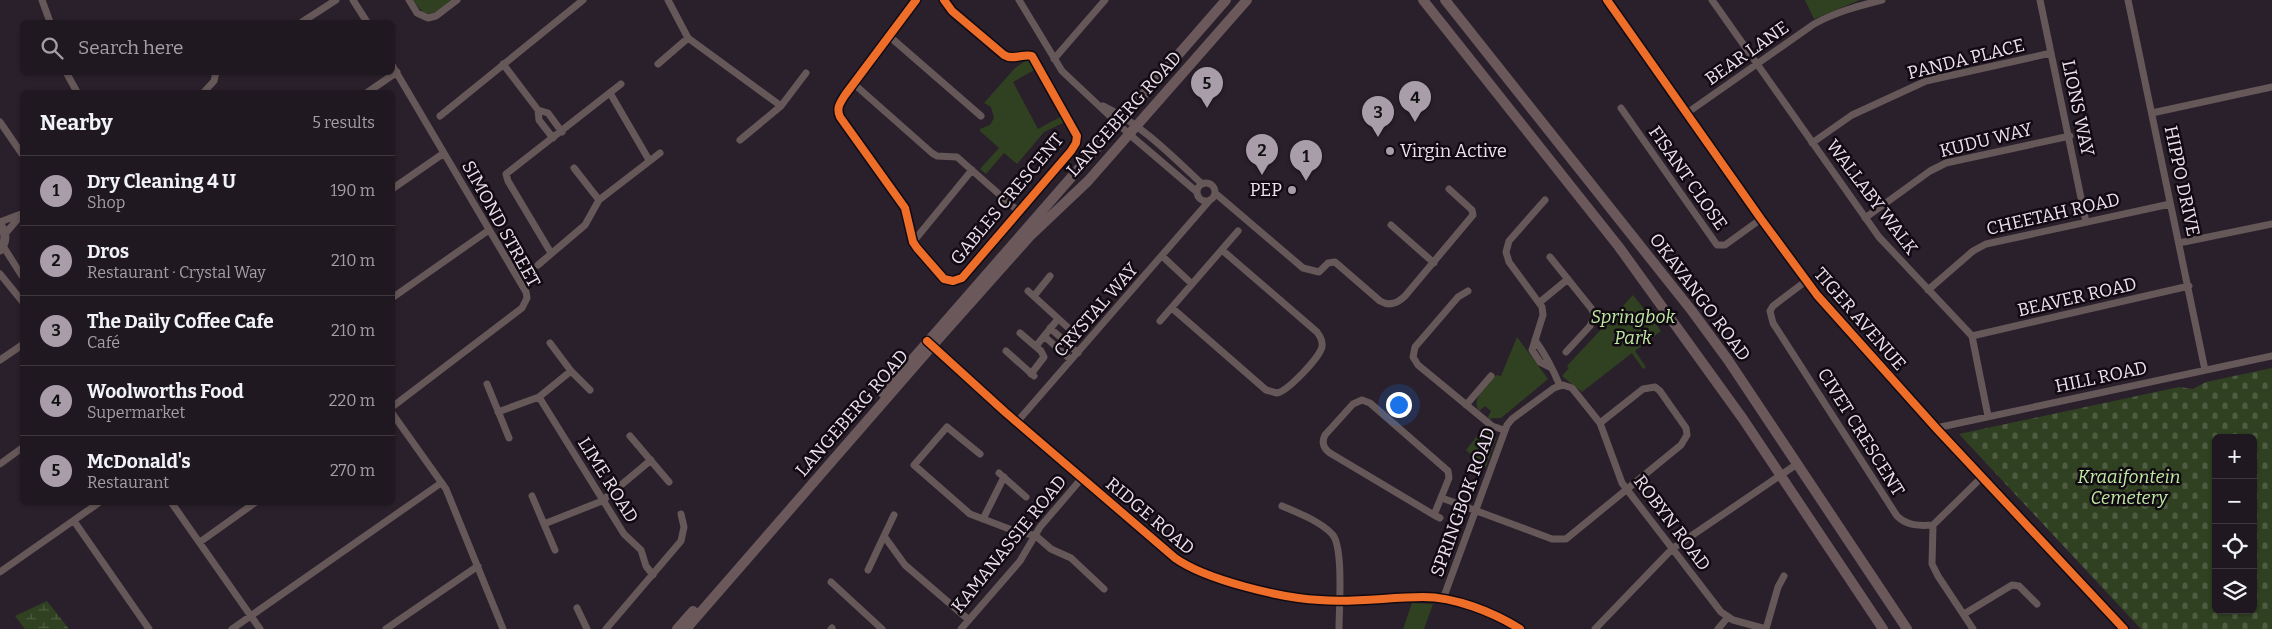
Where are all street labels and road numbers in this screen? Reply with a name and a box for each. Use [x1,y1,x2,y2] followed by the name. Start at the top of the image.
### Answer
[1701,16,1793,90] street label: BEAR LANE
[1905,34,2027,84] street label: PANDA PLACE
[1062,47,1186,181] street label: LANGEBERG ROAD
[2057,58,2099,158] street label: LIONS WAY
[1937,118,2035,162] street label: KUDU WAY
[1644,122,1732,234] street label: FISANT CLOSE
[2160,124,2204,238] street label: HIPPO DRIVE
[946,129,1069,269] street label: GABLES CRESCENT
[1822,135,1923,259] street label: WALLABY WALK
[457,157,545,292] street label: SIMOND STREET
[1984,188,2122,240] street label: CHEETAH ROAD
[1645,229,1755,365] street label: OKAVANGO ROAD
[1049,258,1143,362] street label: CRYSTAL WAY
[1809,263,1911,375] street label: TIGER AVENUE
[2015,273,2139,321] street label: BEAVER ROAD
[791,345,913,481] street label: LANGEBERG ROAD
[2053,356,2149,398] street label: HILL ROAD
[1813,364,1909,500] street label: CIVET CRESCENT
[1426,424,1500,580] street label: SPRINGBOK ROAD
[573,433,643,527] street label: LIME ROAD
[947,471,1071,617] street label: KAMANASSIE ROAD
[1629,471,1715,575] street label: ROBYN ROAD
[1101,473,1199,559] street label: RIDGE ROAD

